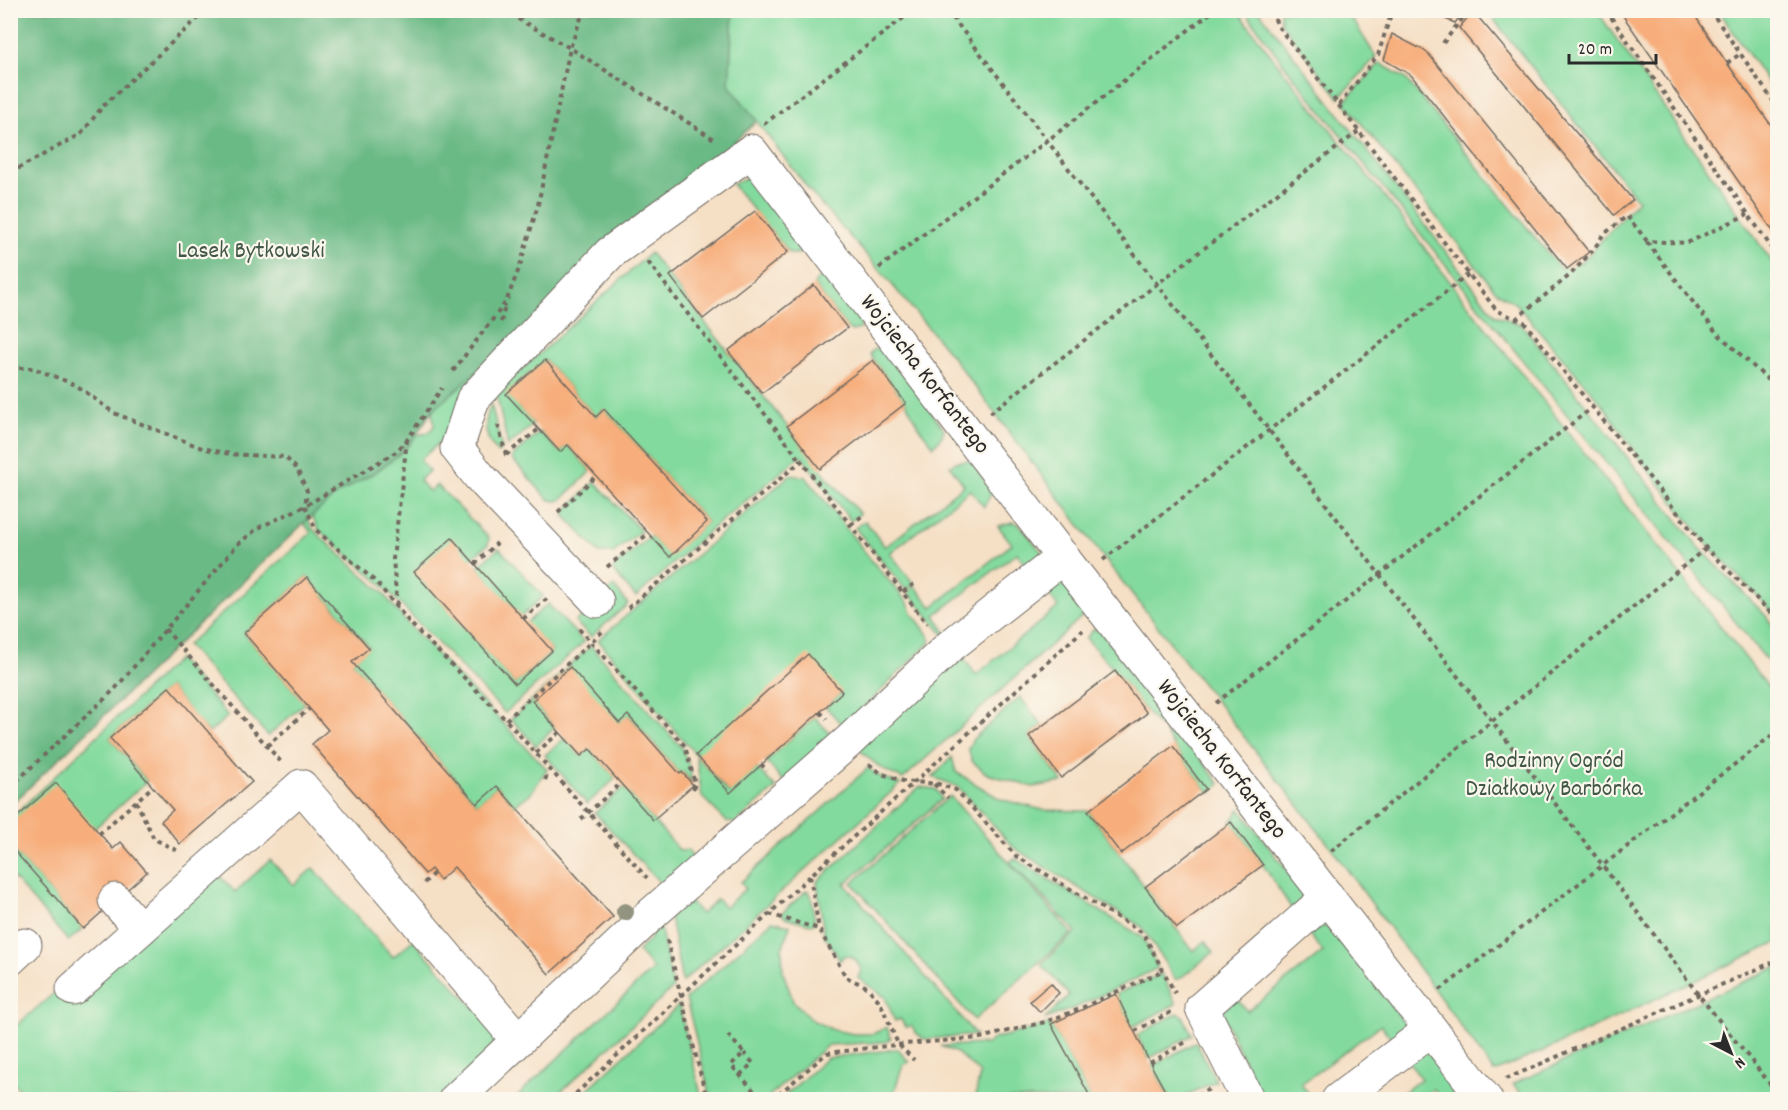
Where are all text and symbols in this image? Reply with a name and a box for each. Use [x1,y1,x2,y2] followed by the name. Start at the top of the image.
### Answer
[1569,27,1656,65] scale bar
[1578,38,1612,63] text: 20 m
[177,235,325,269] park label: Lasek Bytkowski
[851,288,997,462] street label: Wojciecha Korfantego
[1148,673,1294,847] street label: Wojciecha Korfantego
[1465,745,1643,807] park label: Rodzinny Ogród Działkowy Barbórka
[1701,1023,1761,1083] north arrow
[1729,1051,1750,1074] text: N

